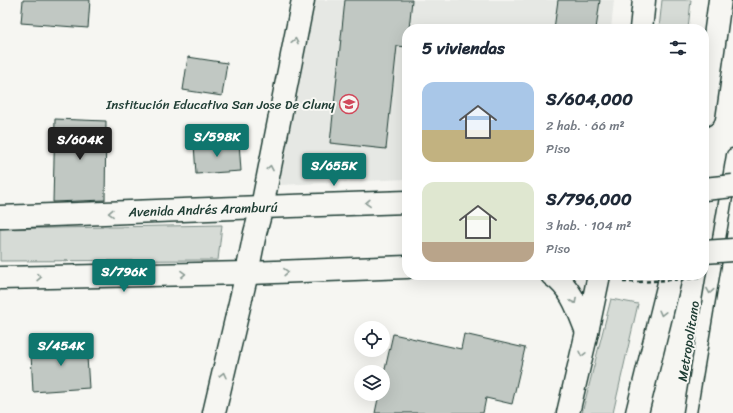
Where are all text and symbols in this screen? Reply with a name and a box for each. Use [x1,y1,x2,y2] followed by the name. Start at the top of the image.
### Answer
[422,33,505,63] text: 5 viviendas
[667,37,689,59] icon: filters
[291,38,299,44] one-way arrow
[546,84,633,114] text: S/604,000
[105,93,335,116] place label: Institución Educativa San Jose De Cluny
[338,93,360,115] school or university icon: Institución Educativa San Jose De Cluny
[454,98,502,146] icon: home
[546,114,625,137] text: 2 hab. · 66 m²
[184,124,250,158] pin: S/598K
[194,125,240,148] text: S/598K
[47,127,113,161] pin: S/604K
[57,128,103,151] text: S/604K
[546,137,570,160] text: Piso
[301,153,367,187] pin: S/655K
[311,154,357,177] text: S/655K
[265,165,273,171] one-way arrow
[546,184,632,214] text: S/796,000
[127,195,278,224] street label: Avenida Andrés Aramburú
[454,198,502,246] icon: home
[365,199,371,207] one-way arrow
[108,208,114,217] one-way arrow
[546,214,631,237] text: 3 hab. · 104 m²
[546,237,570,260] text: Piso
[91,259,157,293] pin: S/796K
[101,260,147,283] text: S/796K
[283,267,289,276] one-way arrow
[180,270,186,278] one-way arrow
[36,273,42,281] one-way arrow
[707,287,715,294] one-way arrow
[569,297,576,304] one-way arrow
[671,299,706,383] street label: Metropolitano
[658,309,667,316] one-way arrow
[354,321,390,401] map controls
[354,321,390,357] button: locate
[28,333,94,367] pin: S/454K
[38,334,84,357] text: S/454K
[578,350,587,357] one-way arrow
[354,365,390,401] button: layers
[218,372,226,378] one-way arrow

